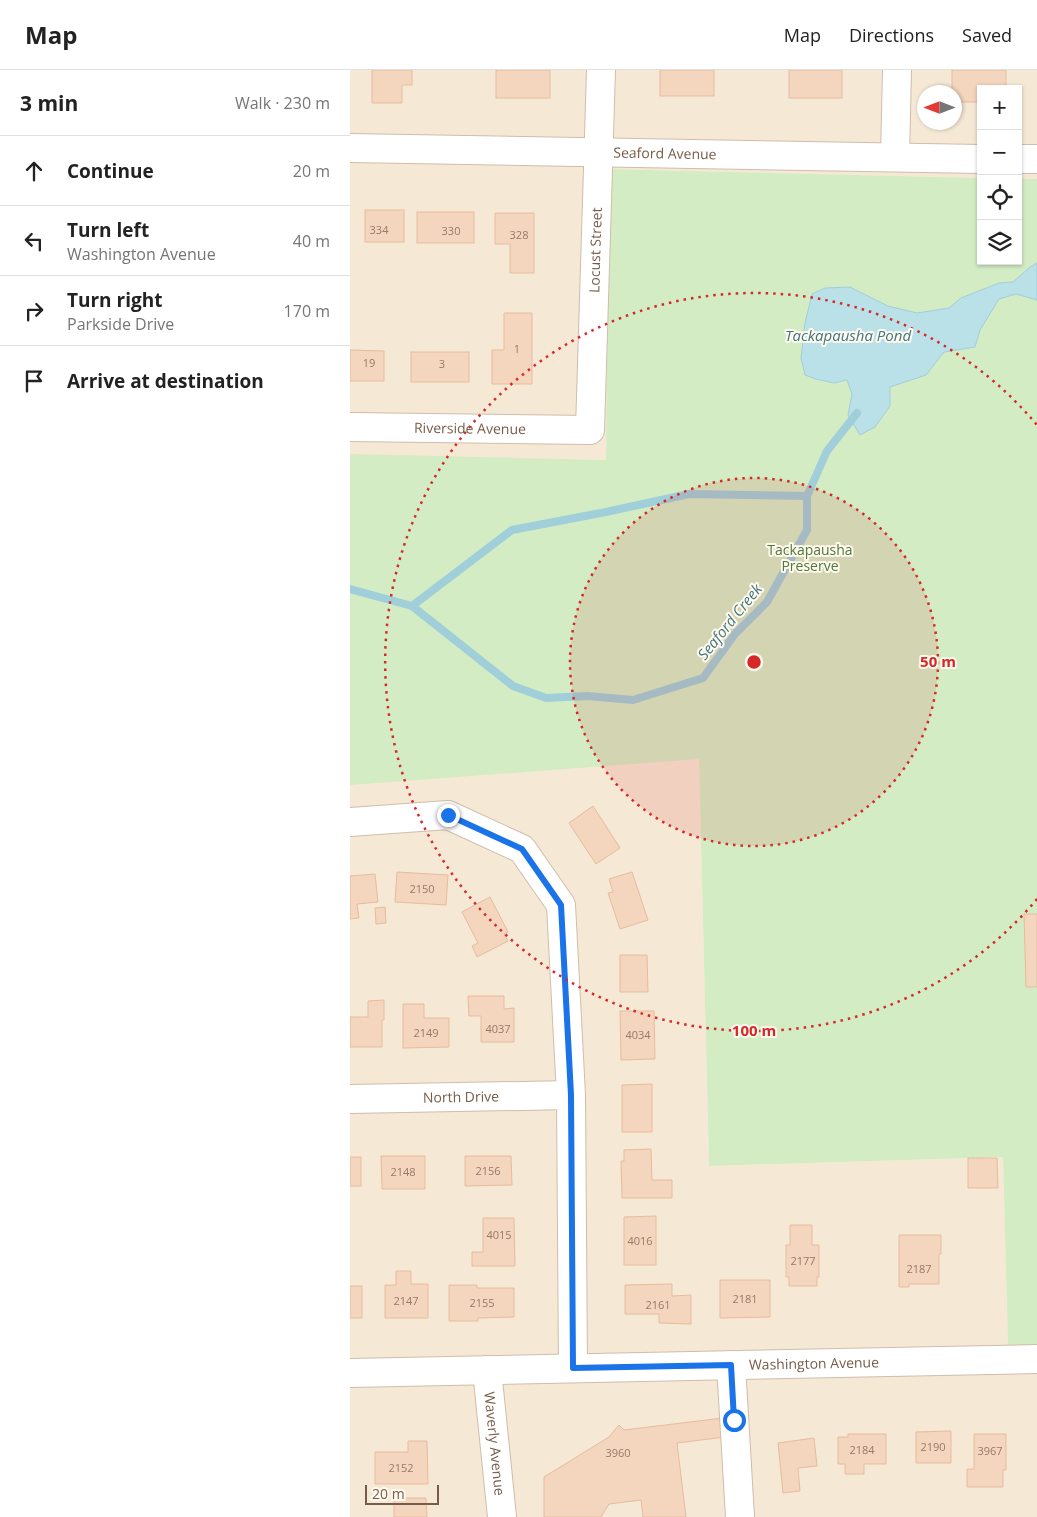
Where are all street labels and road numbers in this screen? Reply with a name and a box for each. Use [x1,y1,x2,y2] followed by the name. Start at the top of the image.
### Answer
[613,143,717,163] street label: Seaford Avenue
[584,207,606,293] street label: Locust Street
[414,418,526,438] street label: Riverside Avenue
[423,1086,499,1107] street label: North Drive
[749,1352,879,1374] street label: Washington Avenue
[480,1391,510,1497] street label: Waverly Avenue

